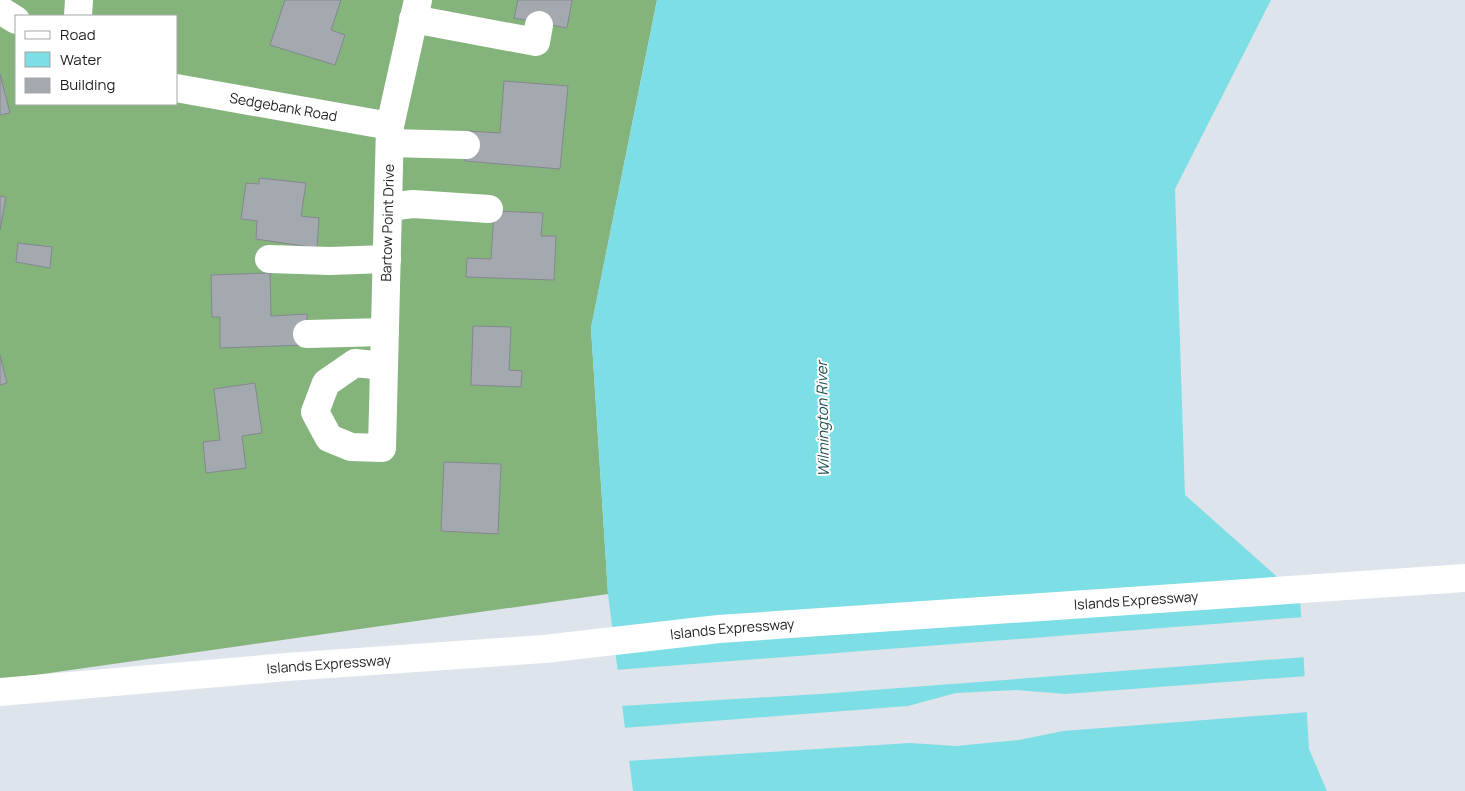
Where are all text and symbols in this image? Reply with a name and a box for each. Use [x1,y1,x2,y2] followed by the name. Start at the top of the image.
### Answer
[15,15,178,105] legend
[60,24,96,45] text: Road
[60,49,102,70] text: Water
[60,74,115,95] text: Building
[228,88,339,125] street label: Sedgebank Road
[376,164,398,282] street label: Bartow Point Drive
[811,358,834,477] water label: Wilmington River
[1073,586,1200,614] street label: Islands Expressway
[669,614,796,644] street label: Islands Expressway
[266,650,392,678] street label: Islands Expressway

